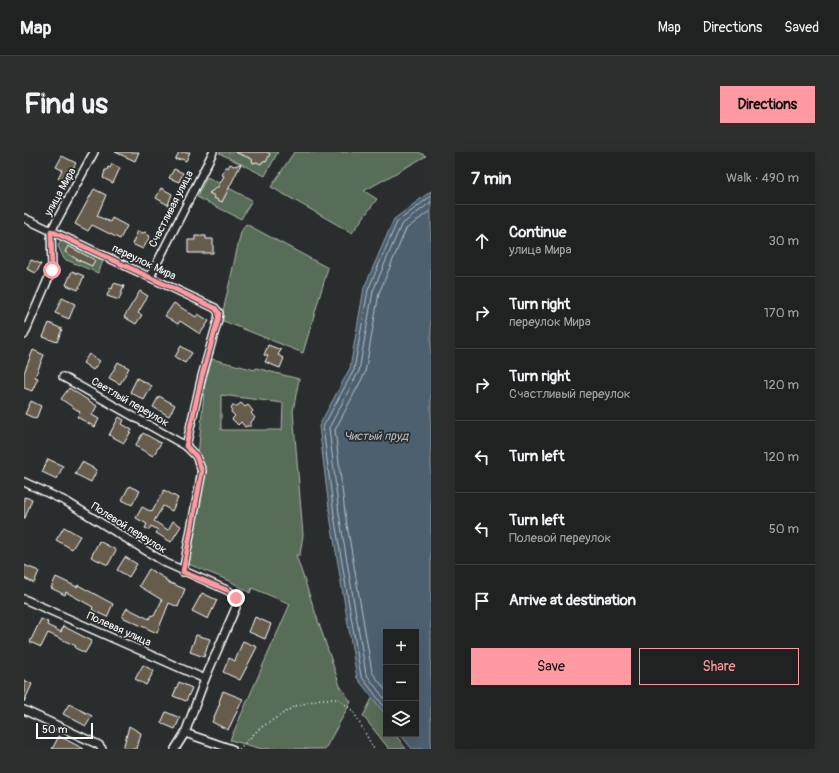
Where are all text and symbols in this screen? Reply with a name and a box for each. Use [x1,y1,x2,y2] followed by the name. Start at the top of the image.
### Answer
[20,16,51,40] text: Map
[658,19,681,36] text: Map
[703,19,762,36] text: Directions
[784,19,819,36] text: Saved
[720,86,815,123] button: Directions
[24,87,108,122] text: Find us
[41,166,79,219] street label: улица Мира
[146,168,196,250] street label: Счастливая улица
[471,168,511,189] text: 7 min
[726,170,799,186] text: Walk · 490 m
[509,223,567,242] text: Continue
[471,230,493,252] icon: ahead
[769,233,799,249] text: 30 m
[110,241,178,283] street label: переулок Мира
[509,242,572,258] text: улица Мира
[43,261,61,279] route start
[509,295,570,314] text: Turn right
[471,302,493,324] icon: right
[764,305,799,321] text: 170 m
[509,314,591,330] text: переулок Мира
[509,367,570,386] text: Turn right
[471,374,493,396] icon: right
[89,375,171,430] street label: Светлый переулок
[763,377,799,393] text: 120 m
[509,386,631,402] text: Счастливый переулок
[344,429,410,444] water label: Чистый пруд
[471,446,493,468] icon: left
[509,447,565,466] text: Turn left
[763,449,799,465] text: 120 m
[89,500,169,557] street label: Полевой переулок
[509,511,565,530] text: Turn left
[471,518,493,540] icon: left
[769,521,799,537] text: 50 m
[509,530,611,546] text: Полевой переулок
[227,589,245,607] route end
[471,590,493,612] icon: arrive
[509,591,636,610] text: Arrive at destination
[85,609,153,649] street label: Полевая улица
[383,629,419,737] map controls
[383,629,419,665] button: +
[471,648,631,685] button: Save
[639,648,799,685] button: Share
[383,665,419,701] button: −
[383,701,419,737] button: layers
[36,721,93,740] scale bar
[42,723,68,736] text: 50 m

